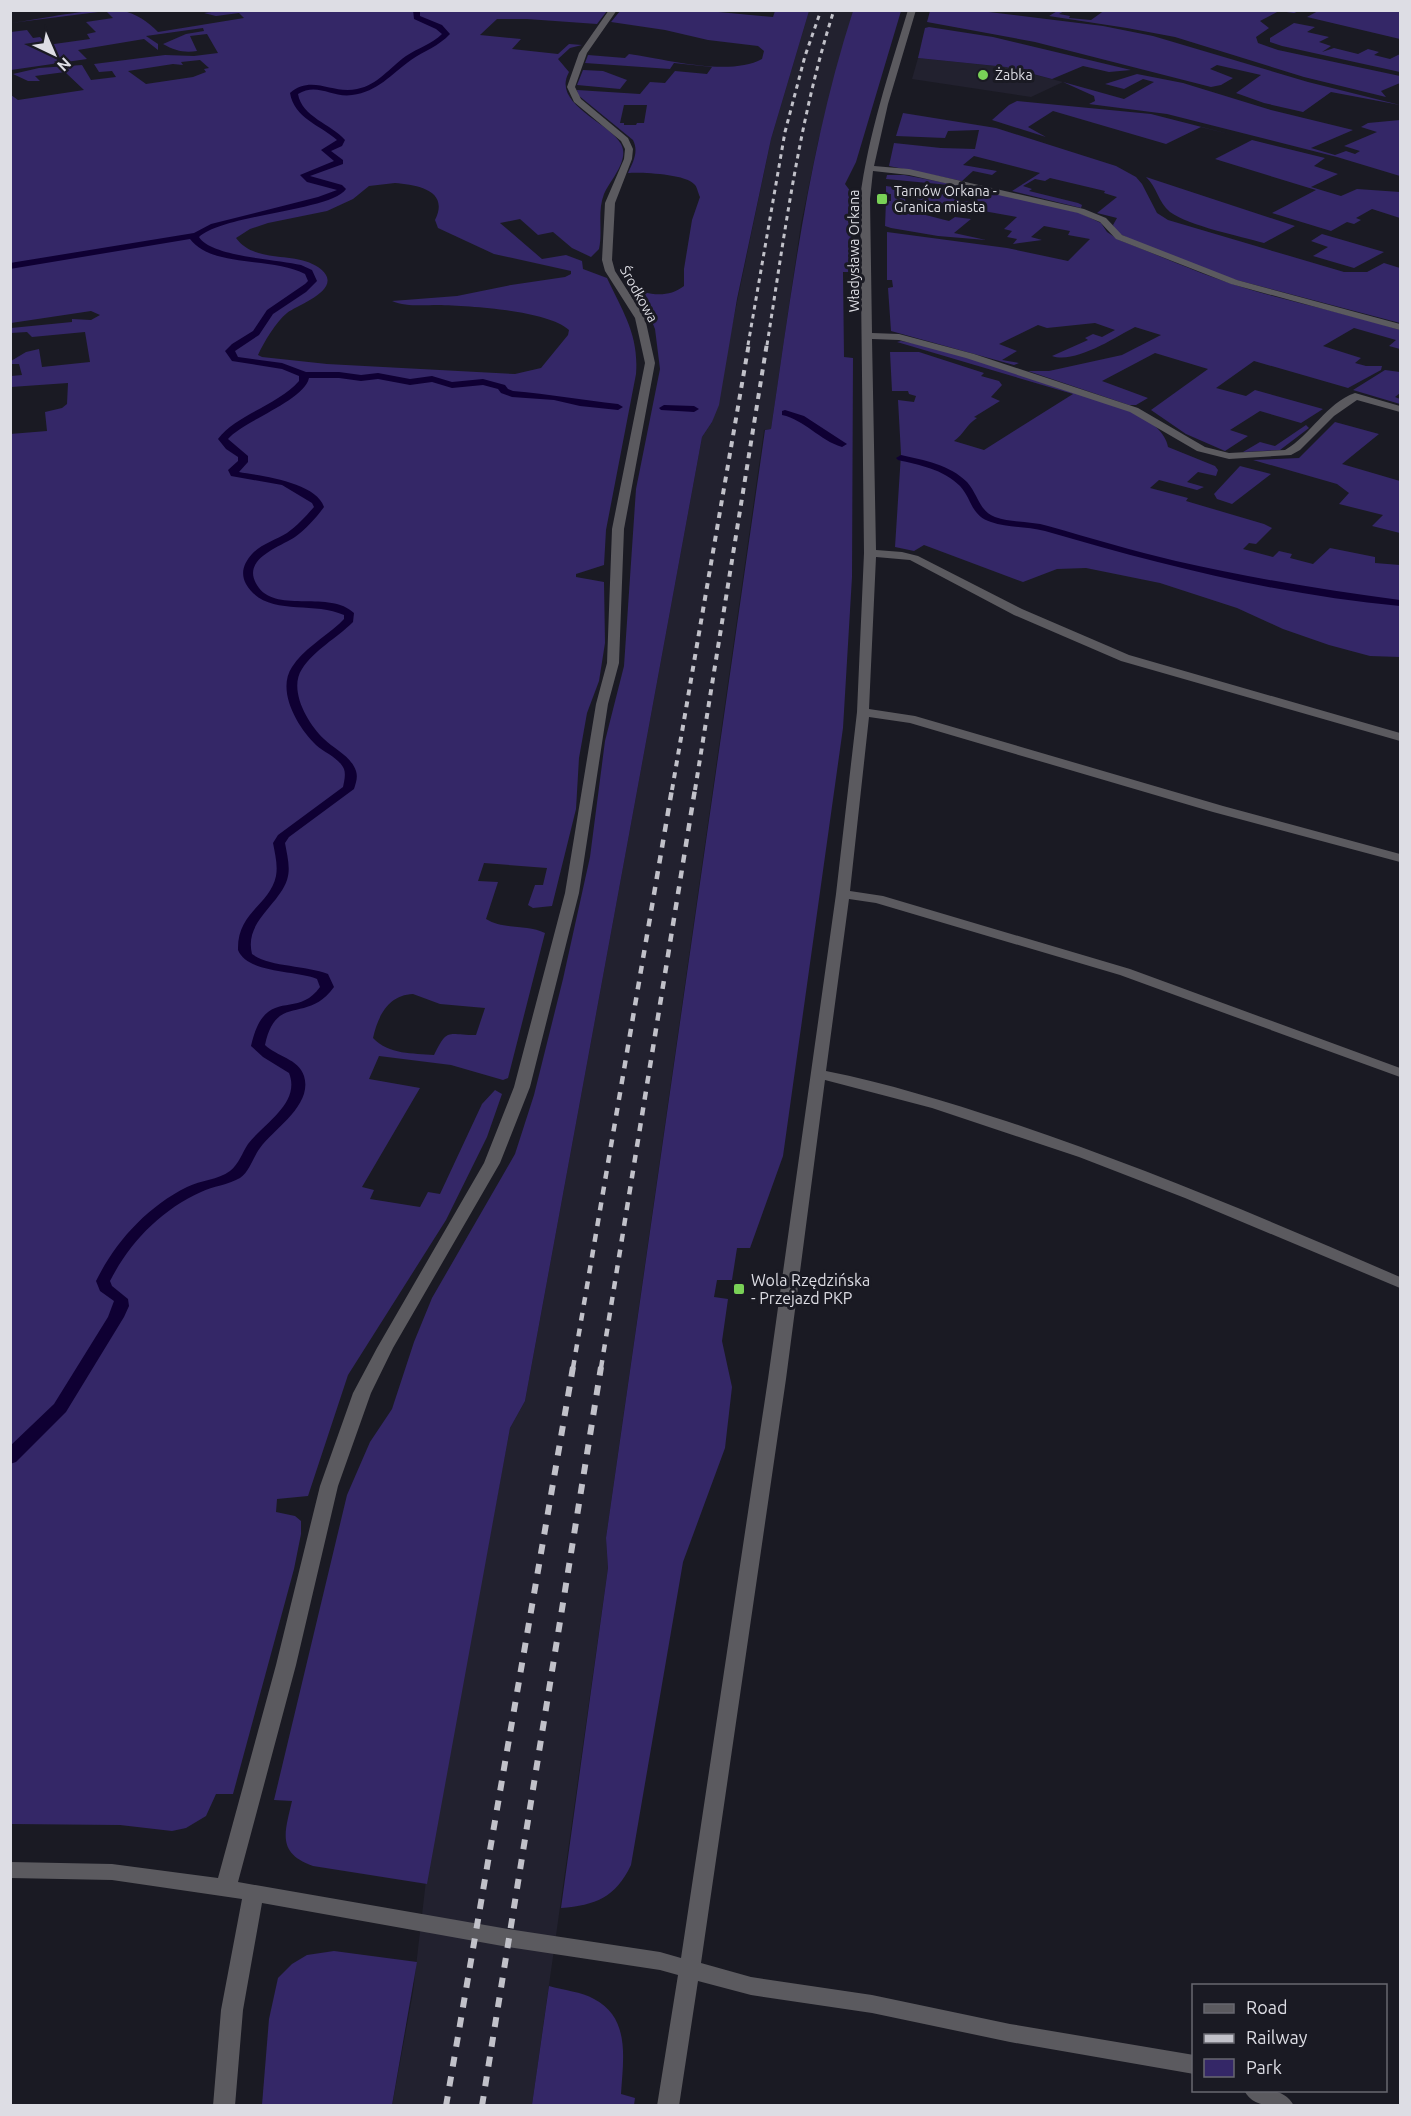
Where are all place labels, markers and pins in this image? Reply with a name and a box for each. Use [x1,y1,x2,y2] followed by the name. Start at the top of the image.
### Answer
[995,67,1033,83] place label: Żabka
[976,68,990,82] marker: Żabka
[894,183,997,215] place label: Tarnów Orkana - Granica miasta
[875,192,889,206] marker: Tarnów Orkana - Granica miasta
[751,1271,870,1307] place label: Wola Rzędzińska - Przejazd PKP
[732,1282,746,1296] marker: Wola Rzędzińska - Przejazd PKP

